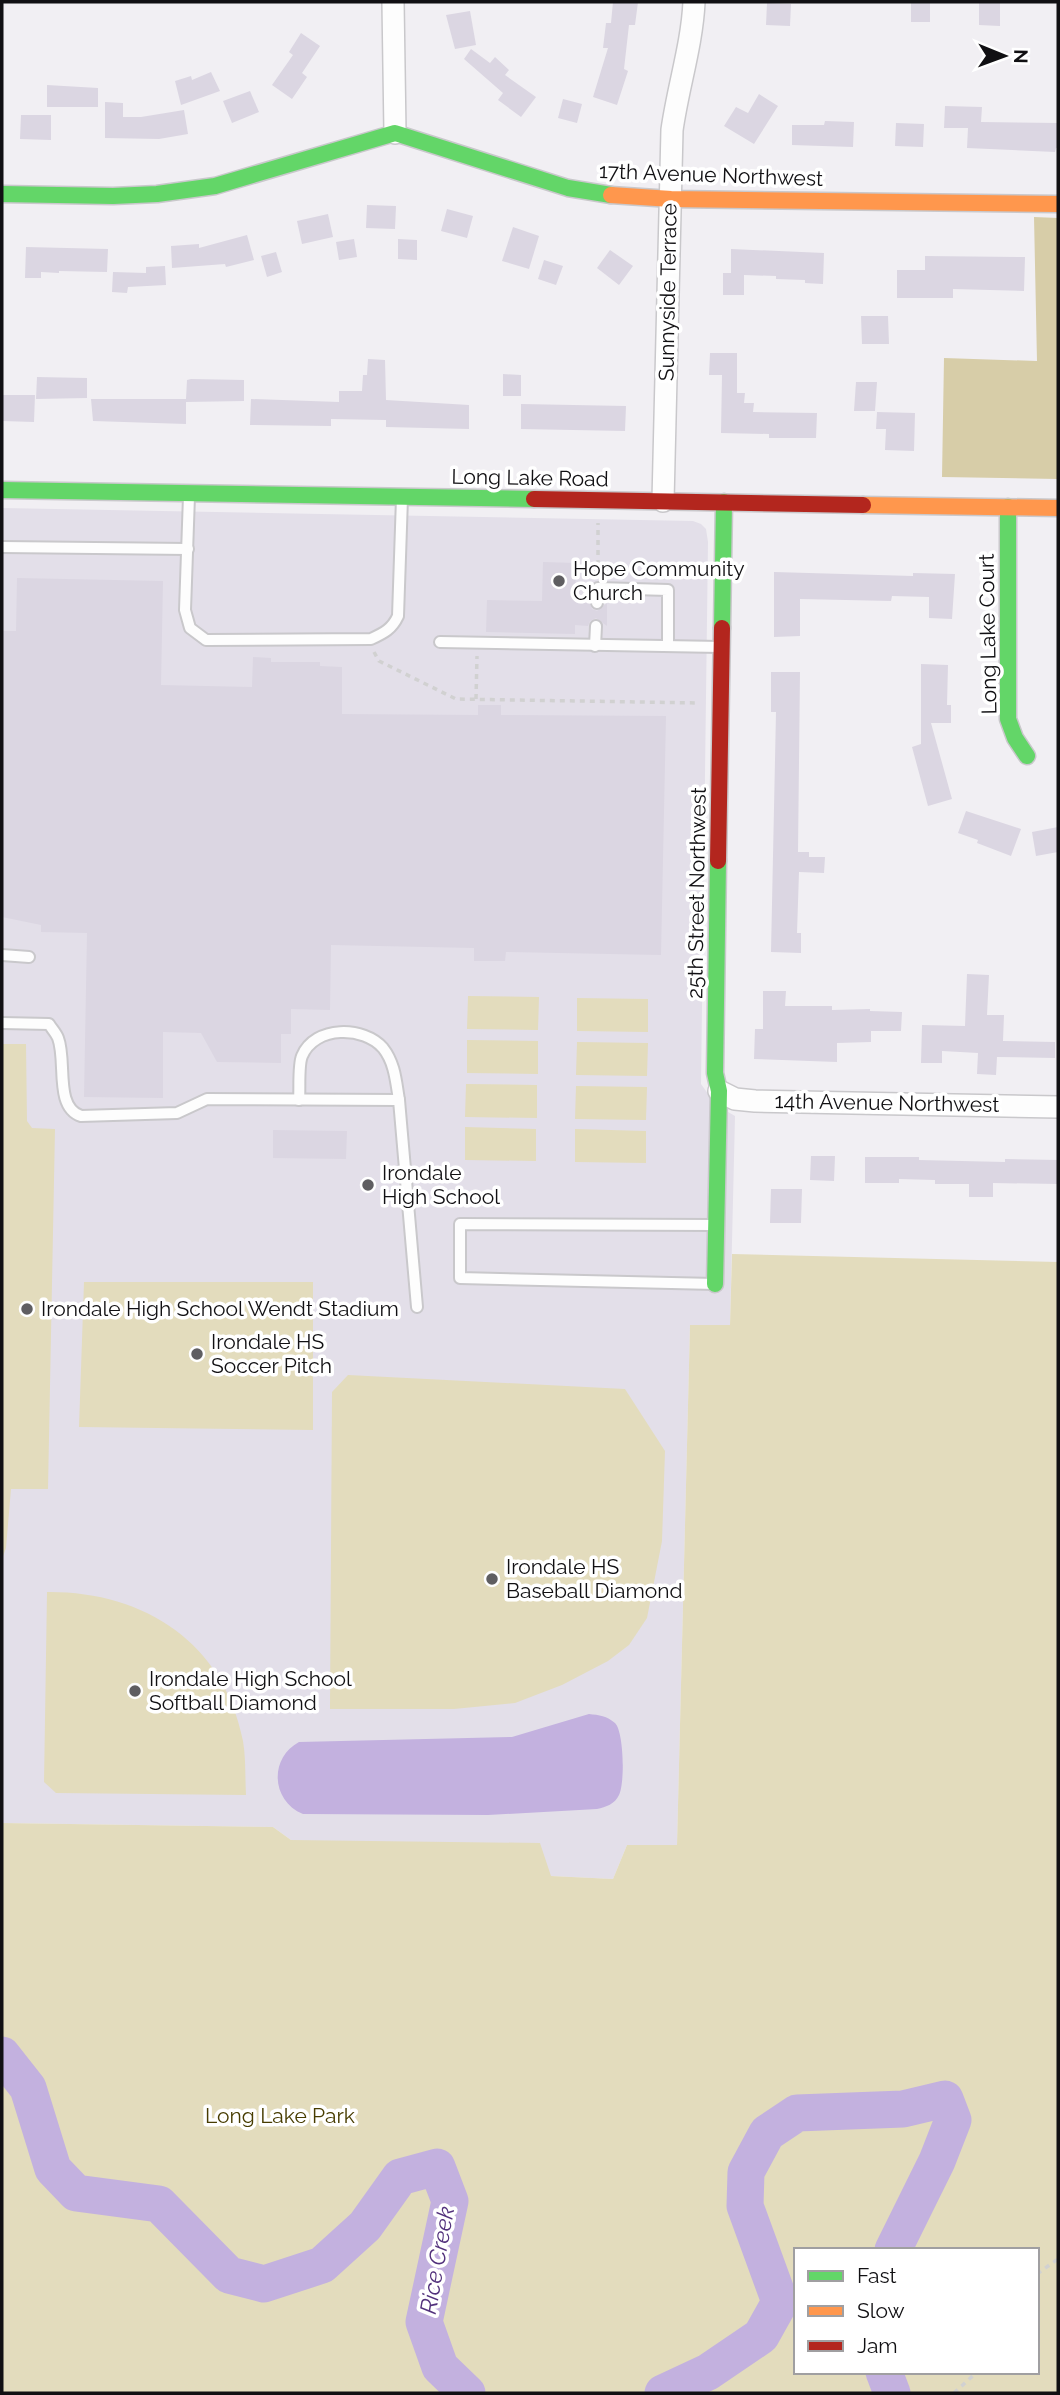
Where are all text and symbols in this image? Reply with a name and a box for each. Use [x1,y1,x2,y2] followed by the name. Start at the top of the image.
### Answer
[969,21,1039,91] north arrow
[1010,49,1032,64] text: N
[599,158,824,191] street label: 17th Avenue Northwest
[653,203,682,381] street label: Sunnyside Terrace
[451,464,609,491] street label: Long Lake Road
[974,553,1001,715] street label: Long Lake Court
[573,556,745,605] place label: Hope Community Church
[551,573,567,589] marker: Hope Community Church
[682,787,711,999] street label: 25th Street Northwest
[775,1088,1000,1117] street label: 14th Avenue Northwest
[382,1160,500,1209] place label: Irondale High School
[360,1177,376,1193] marker: Irondale High School
[41,1296,399,1321] place label: Irondale High School Wendt Stadium
[19,1301,35,1317] marker: Irondale High School Wendt Stadium
[211,1329,332,1378] place label: Irondale HS Soccer Pitch
[189,1346,205,1362] marker: Irondale HS Soccer Pitch
[506,1554,683,1603] place label: Irondale HS Baseball Diamond
[484,1571,500,1587] marker: Irondale HS Baseball Diamond
[149,1666,352,1715] place label: Irondale High School Softball Diamond
[127,1683,143,1699] marker: Irondale High School Softball Diamond
[205,2103,355,2128] park label: Long Lake Park
[414,2204,459,2316] water label: Rice Creek
[794,2248,1039,2374] legend
[857,2263,897,2288] text: Fast
[857,2298,905,2323] text: Slow
[857,2333,898,2358] text: Jam

